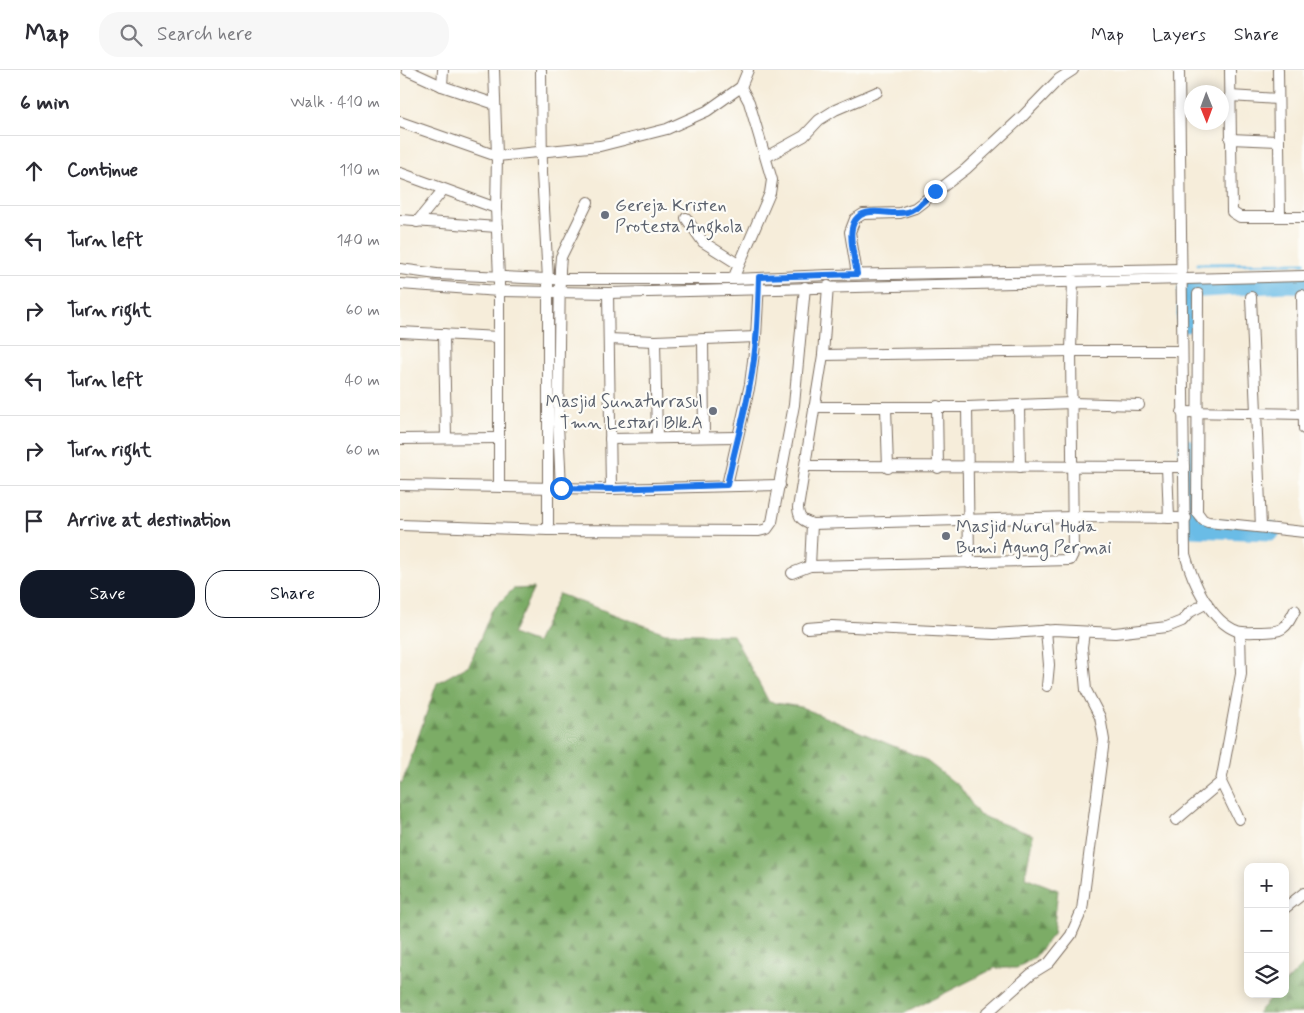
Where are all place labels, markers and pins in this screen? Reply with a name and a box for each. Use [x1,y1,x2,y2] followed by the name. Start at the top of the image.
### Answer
[615,194,743,241] place label: Gereja Kristen Protesta Angkola
[599,209,611,221] marker: Gereja Kristen Protesta Angkola
[545,390,703,435] place label: Masjid Sunaturrasul Tmn Lestari Blk.A
[707,405,719,417] marker: Masjid Sunaturrasul Tmn Lestari Blk.A
[956,515,1112,561] place label: Masjid Nurul Huda Bumi Agung Permai
[940,530,952,542] marker: Masjid Nurul Huda Bumi Agung Permai

